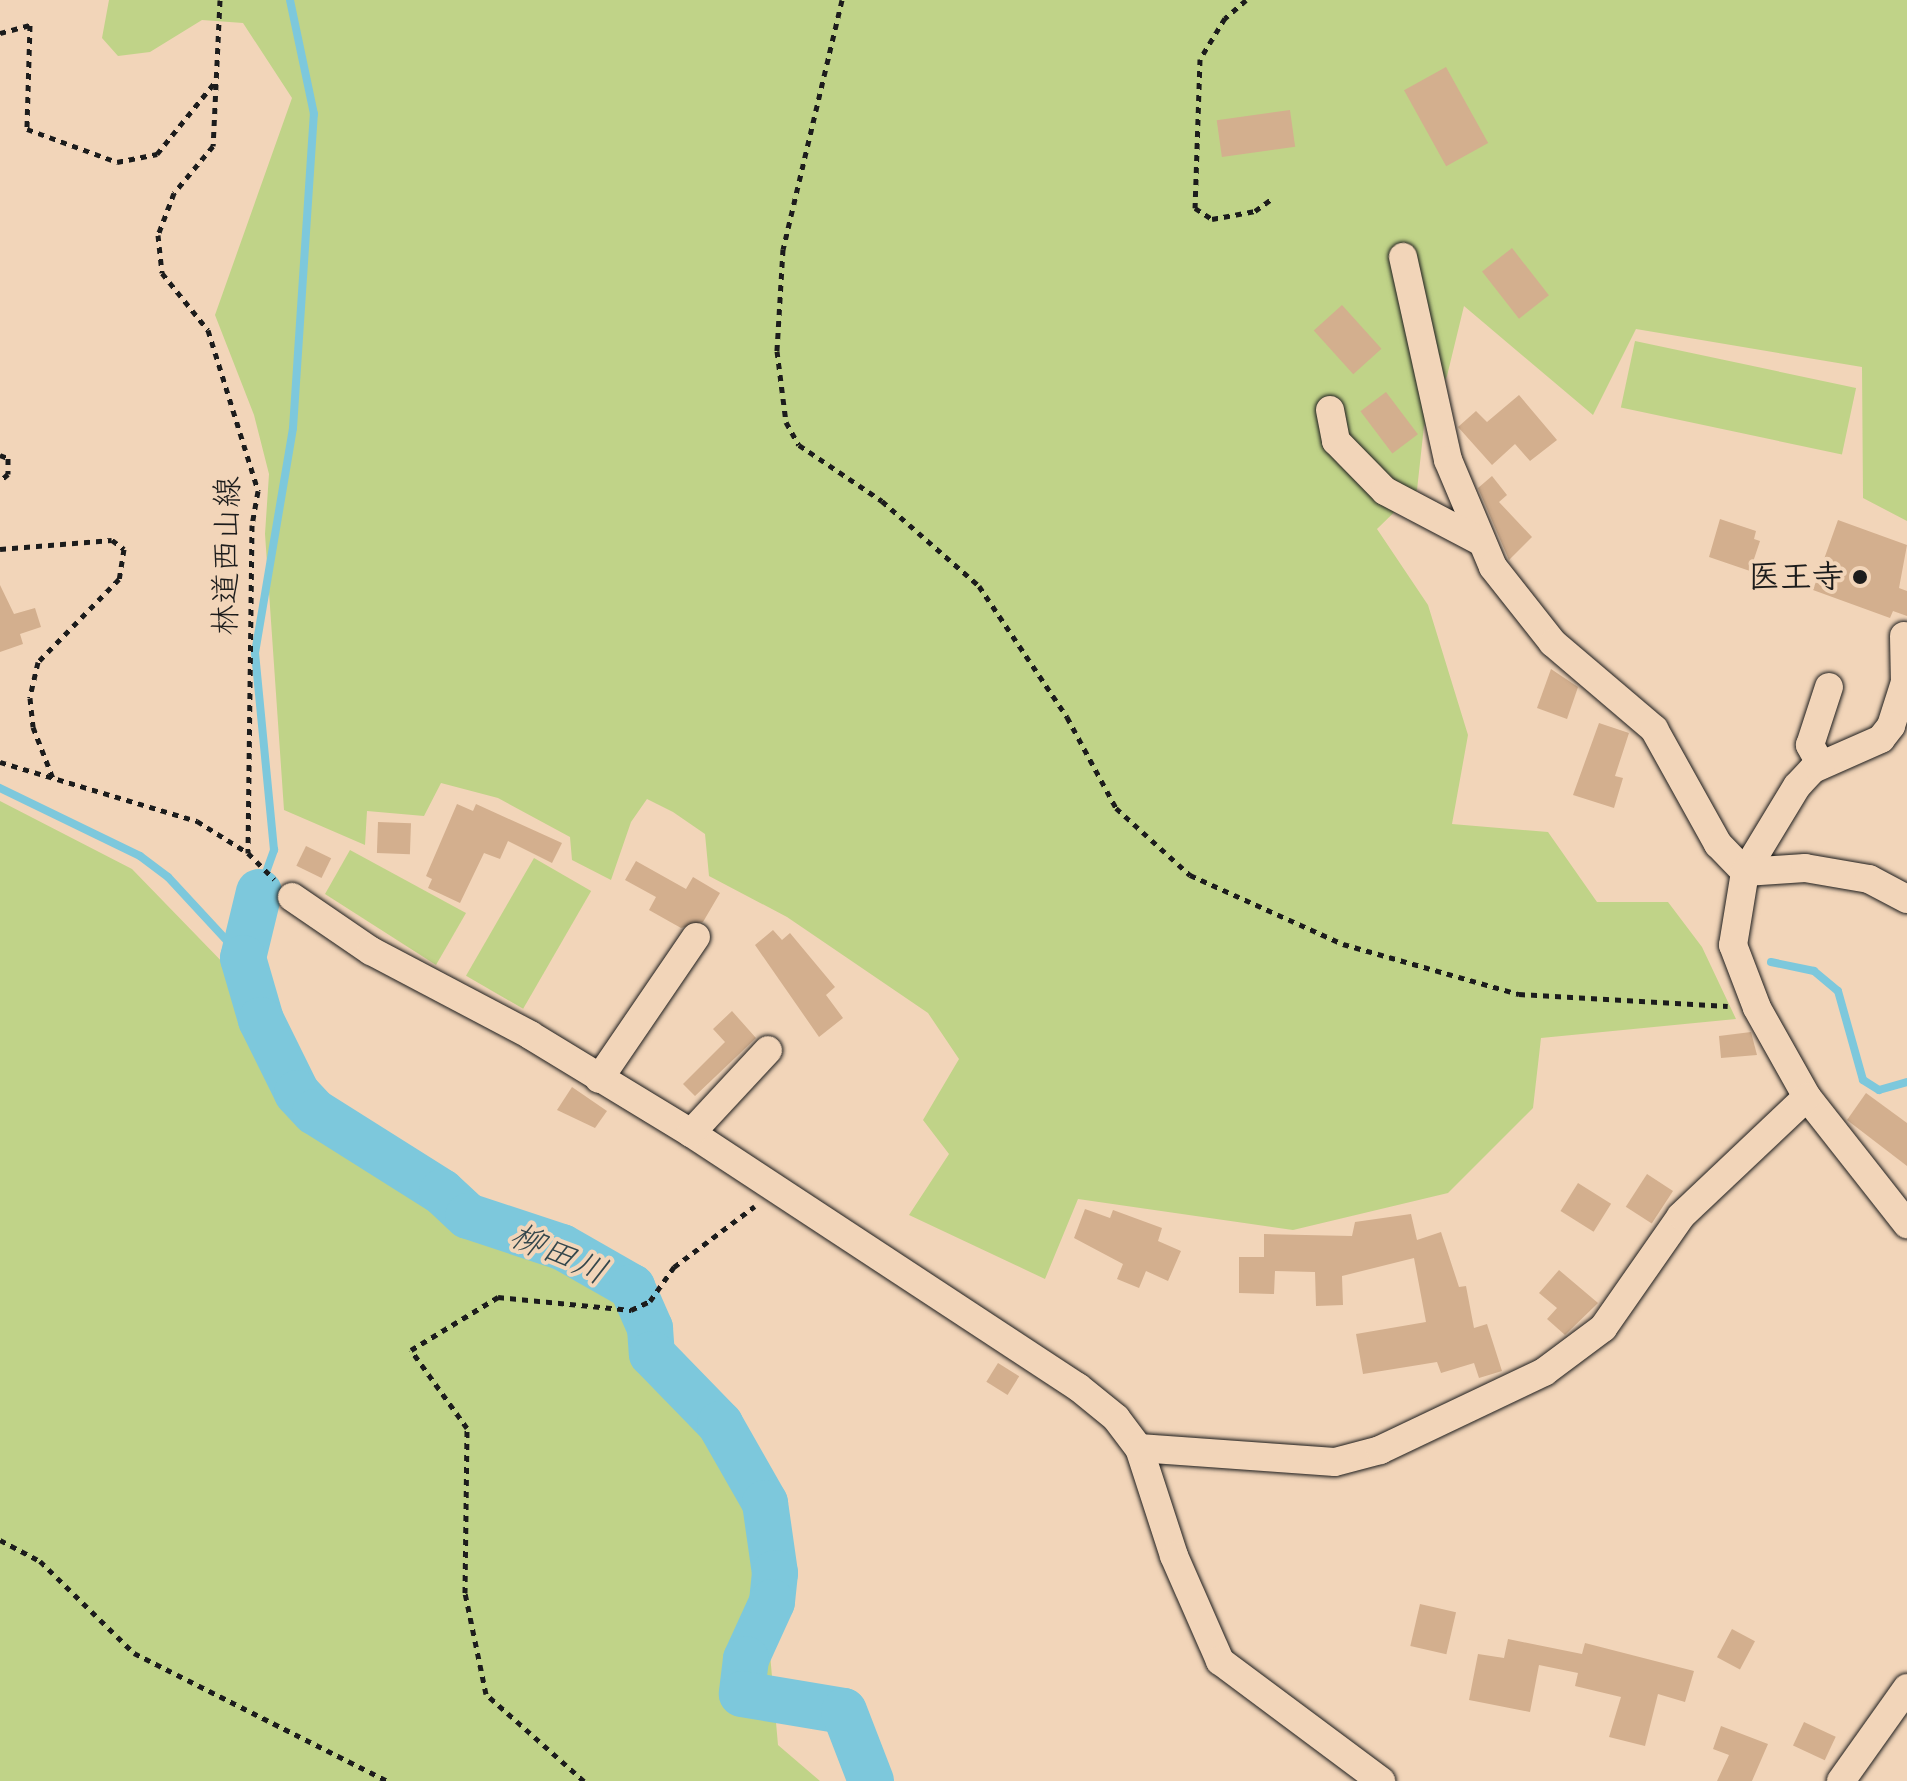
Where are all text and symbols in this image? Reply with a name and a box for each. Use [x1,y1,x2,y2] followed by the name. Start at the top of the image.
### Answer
[206,476,248,636] street label: 林道西山線
[1748,558,1844,596] place label: 医王寺
[1851,568,1869,586] marker: 医王寺
[504,1214,614,1292] water label: 柳田川

